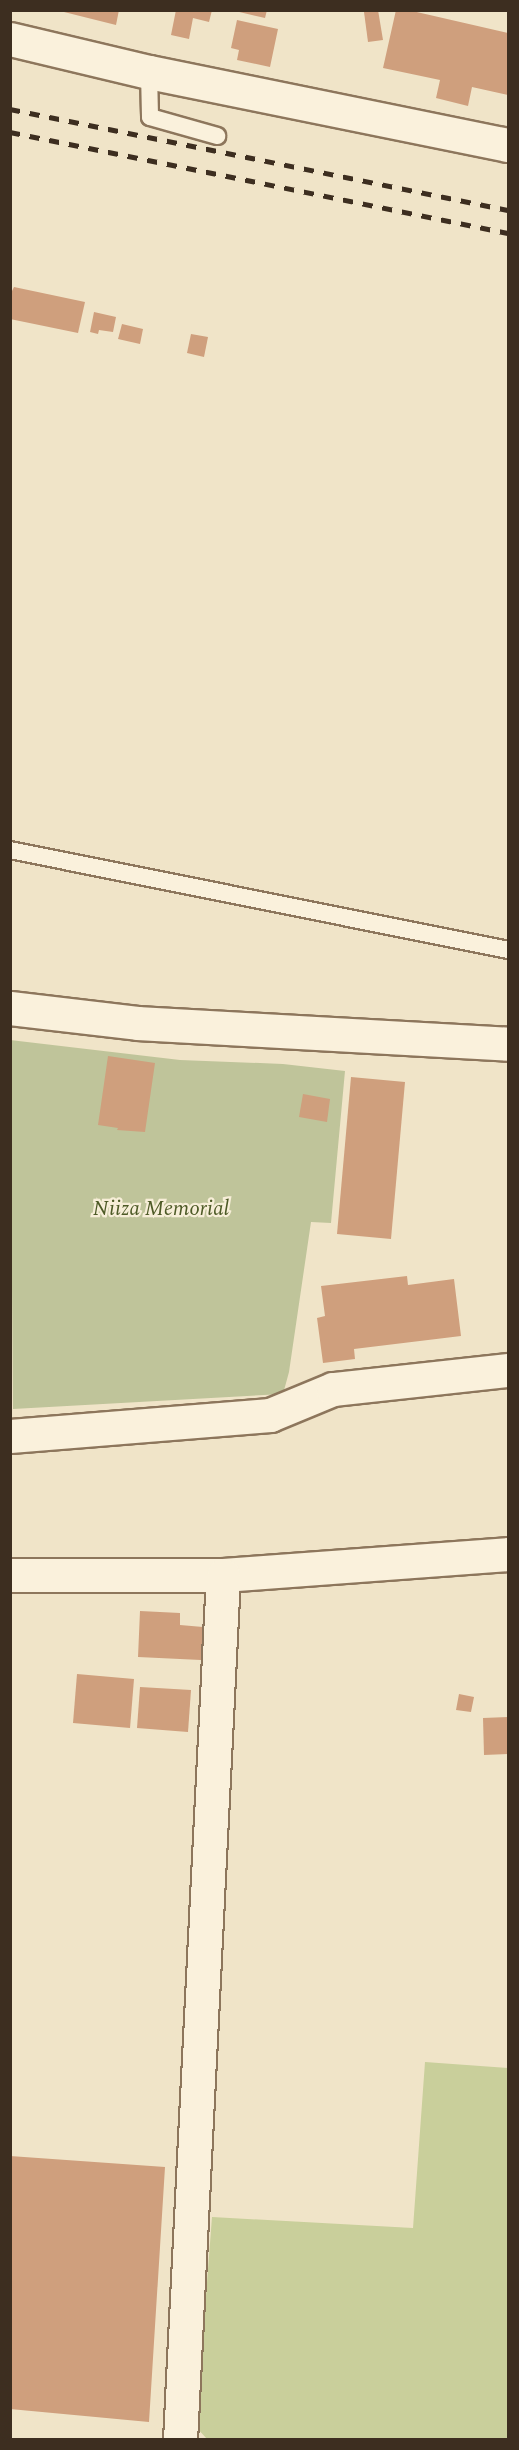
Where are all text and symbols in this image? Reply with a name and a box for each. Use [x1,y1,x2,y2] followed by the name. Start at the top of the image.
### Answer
[93,1196,229,1222] park label: Niiza Memorial

